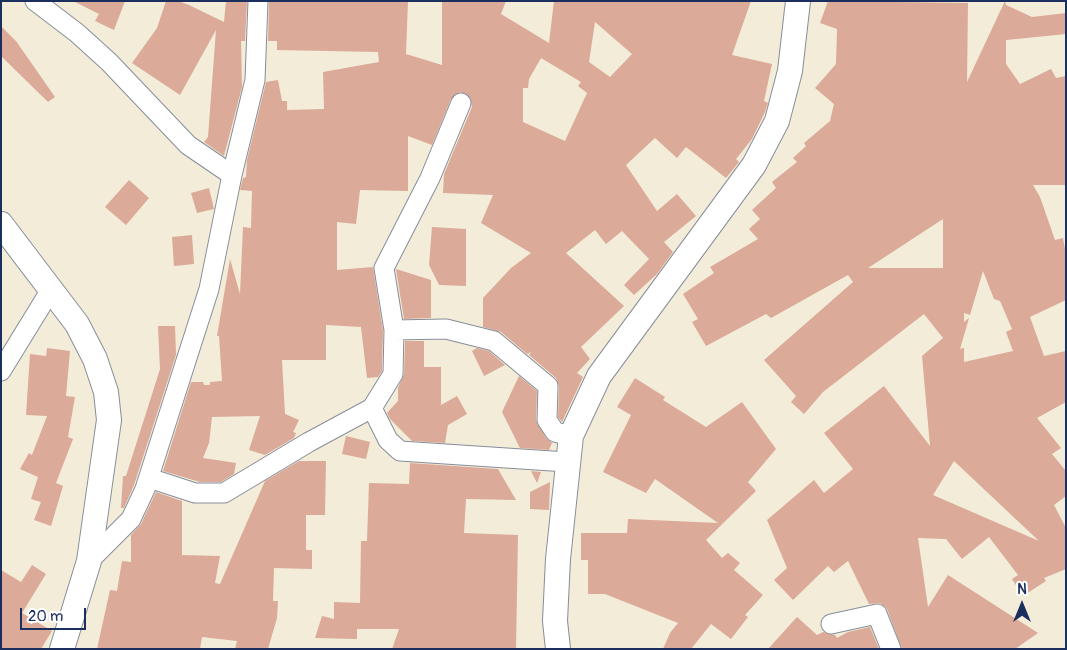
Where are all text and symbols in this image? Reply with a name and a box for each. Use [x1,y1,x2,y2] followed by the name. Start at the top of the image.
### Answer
[997,580,1047,630] north arrow
[1017,581,1027,598] text: N
[22,598,89,630] scale bar
[28,607,63,626] text: 20 m

